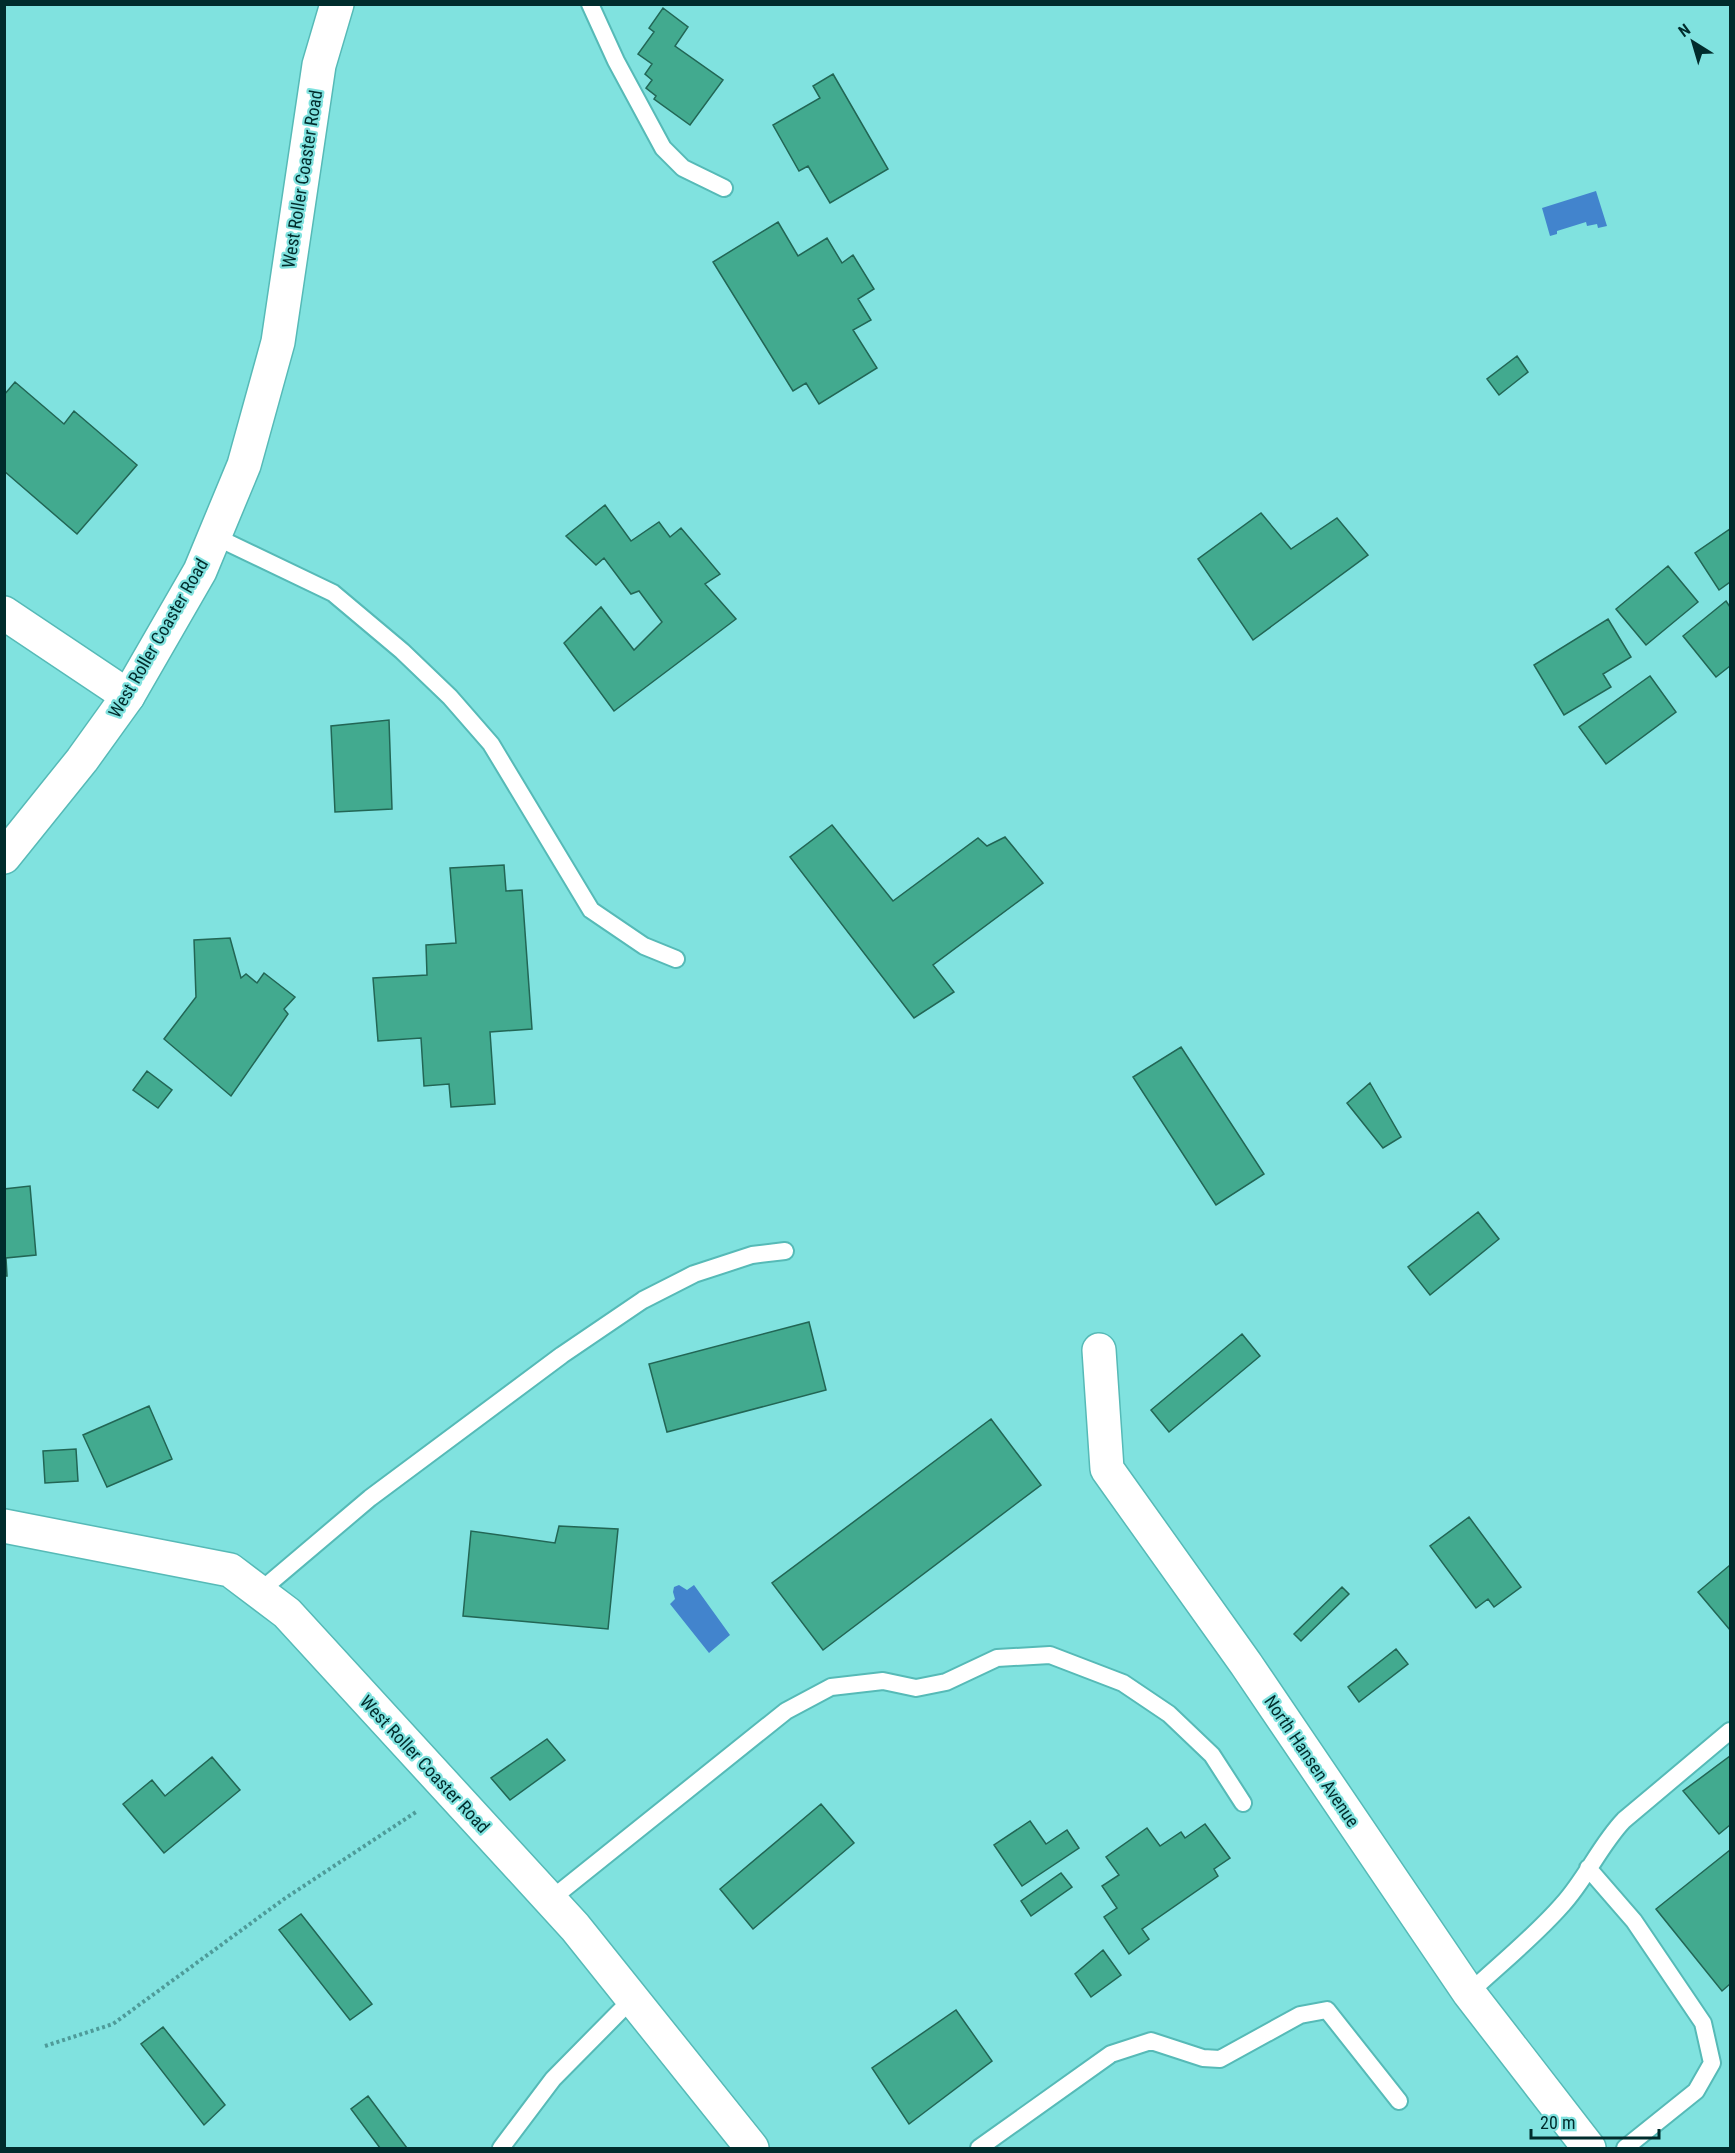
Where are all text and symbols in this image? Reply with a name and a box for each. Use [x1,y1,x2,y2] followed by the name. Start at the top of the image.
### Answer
[1663,12,1723,72] north arrow
[1675,20,1694,41] text: N
[278,88,326,270] street label: West Roller Coaster Road
[104,555,212,721] street label: West Roller Coaster Road
[356,1691,494,1837] street label: West Roller Coaster Road
[1260,1691,1364,1831] street label: North Hansen Avenue
[1531,2102,1658,2140] scale bar
[1540,2112,1575,2133] text: 20 m

